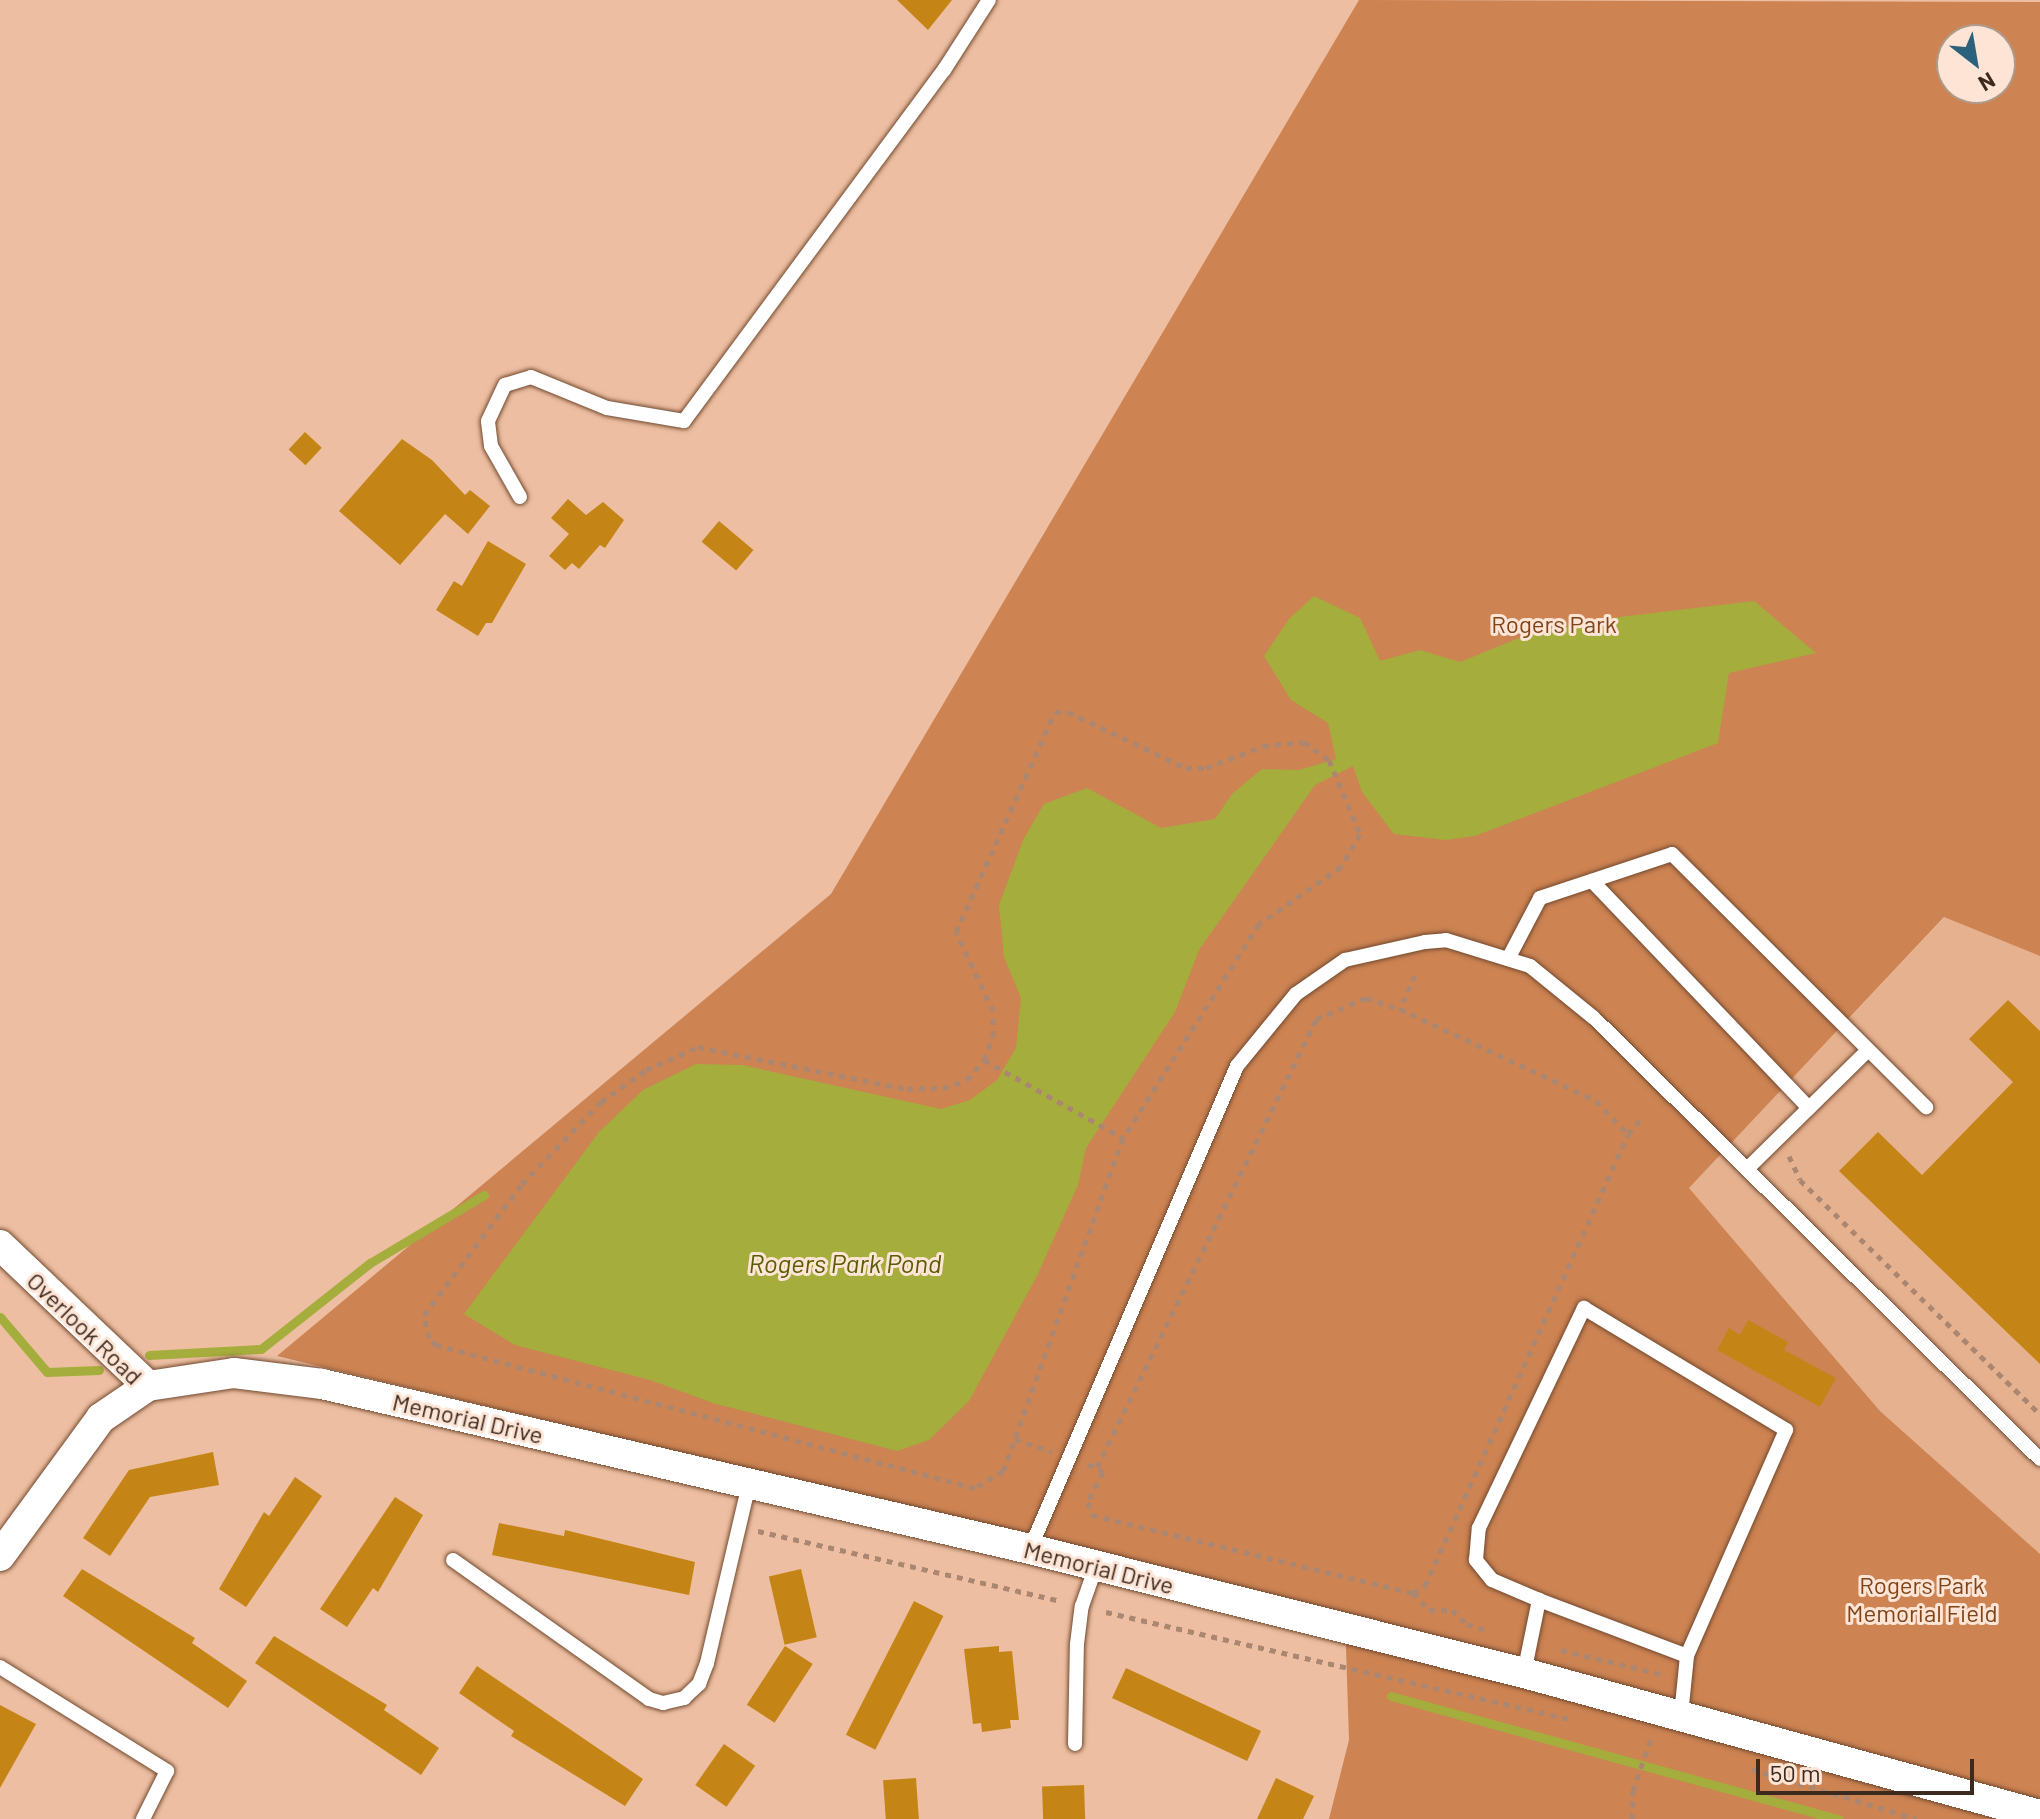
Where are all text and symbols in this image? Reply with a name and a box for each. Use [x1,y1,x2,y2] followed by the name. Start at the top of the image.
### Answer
[1936,24,2016,104] north arrow
[1974,68,2000,98] text: N
[1491,610,1617,638] park label: Rogers Park
[748,1247,942,1279] water label: Rogers Park Pond
[21,1266,149,1390] street label: Overlook Road
[390,1387,546,1449] street label: Memorial Drive
[1021,1534,1177,1600] street label: Memorial Drive
[1846,1571,1998,1627] park label: Rogers Park Memorial Field
[1760,1743,1978,1793] scale bar
[1770,1758,1821,1787] text: 50 m

